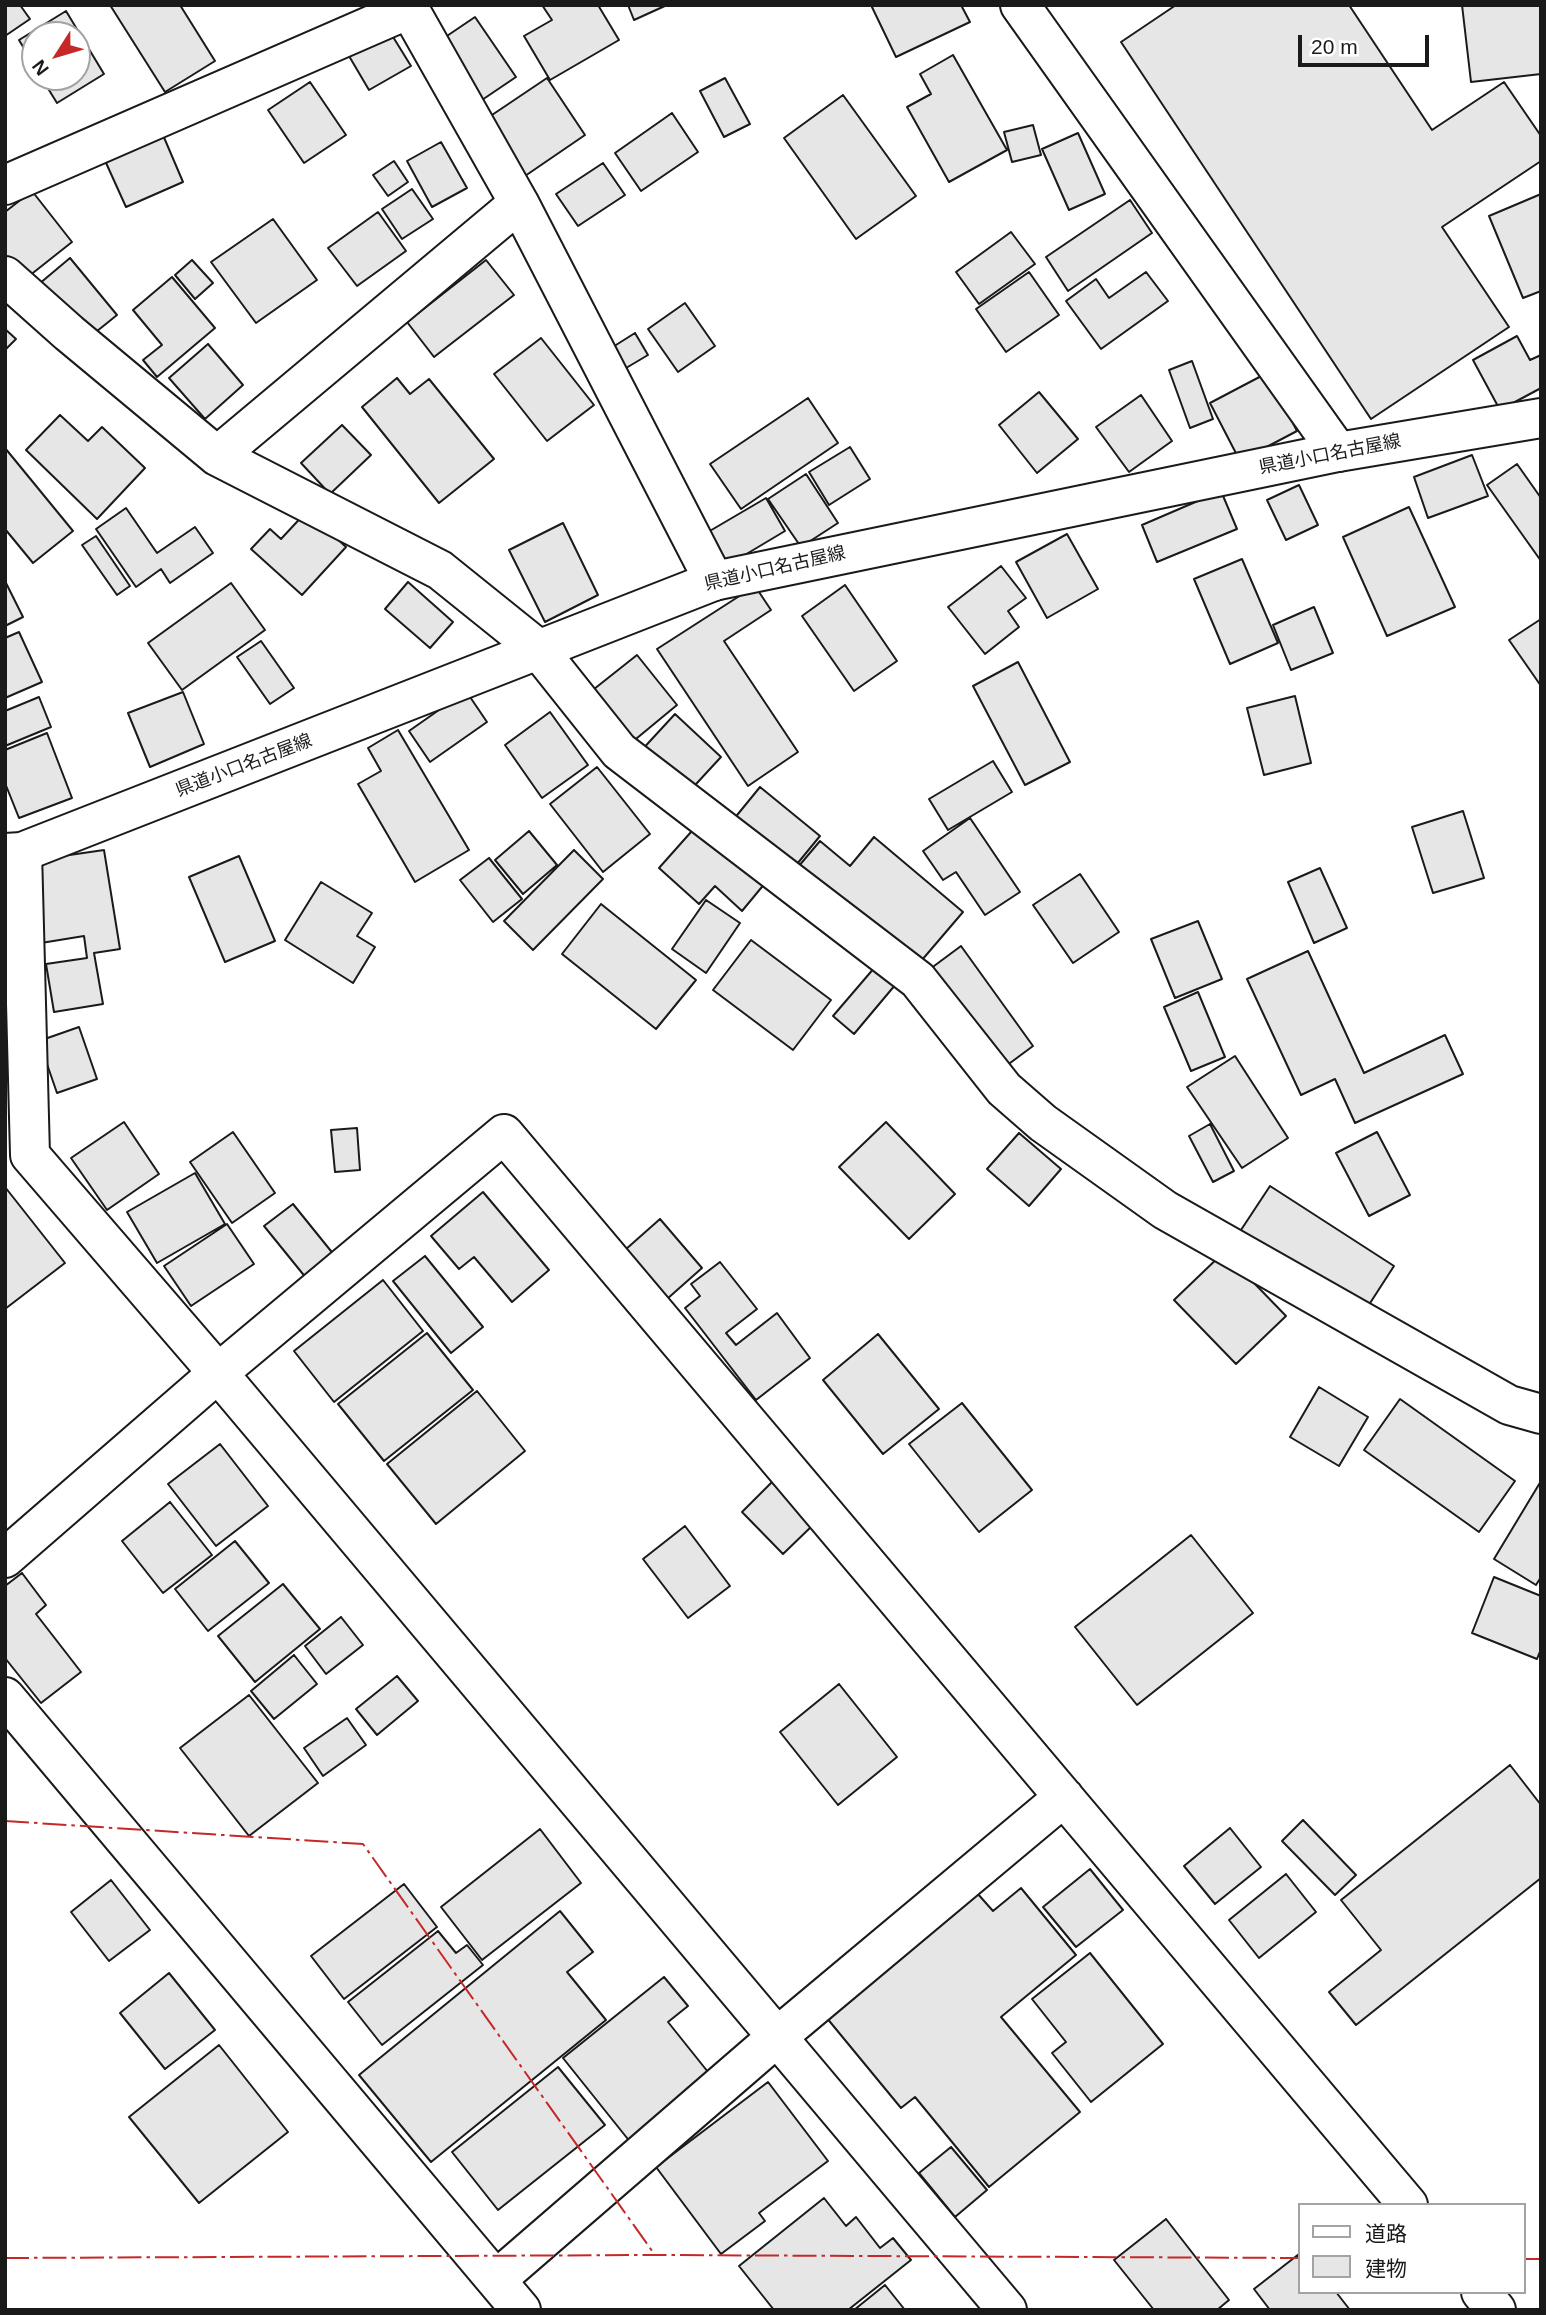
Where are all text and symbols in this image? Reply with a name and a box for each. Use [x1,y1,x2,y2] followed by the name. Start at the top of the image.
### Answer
[21,21,91,91] north arrow
[1301,21,1432,65] scale bar
[1311,35,1358,58] text: 20 m
[28,56,53,80] text: N
[1257,431,1403,479] street label: 県道小口名古屋線
[702,542,848,596] street label: 県道小口名古屋線
[173,730,315,802] street label: 県道小口名古屋線
[1298,2203,1525,2294] legend
[1365,2222,1407,2245] text: 道路
[1365,2257,1407,2280] text: 建物

